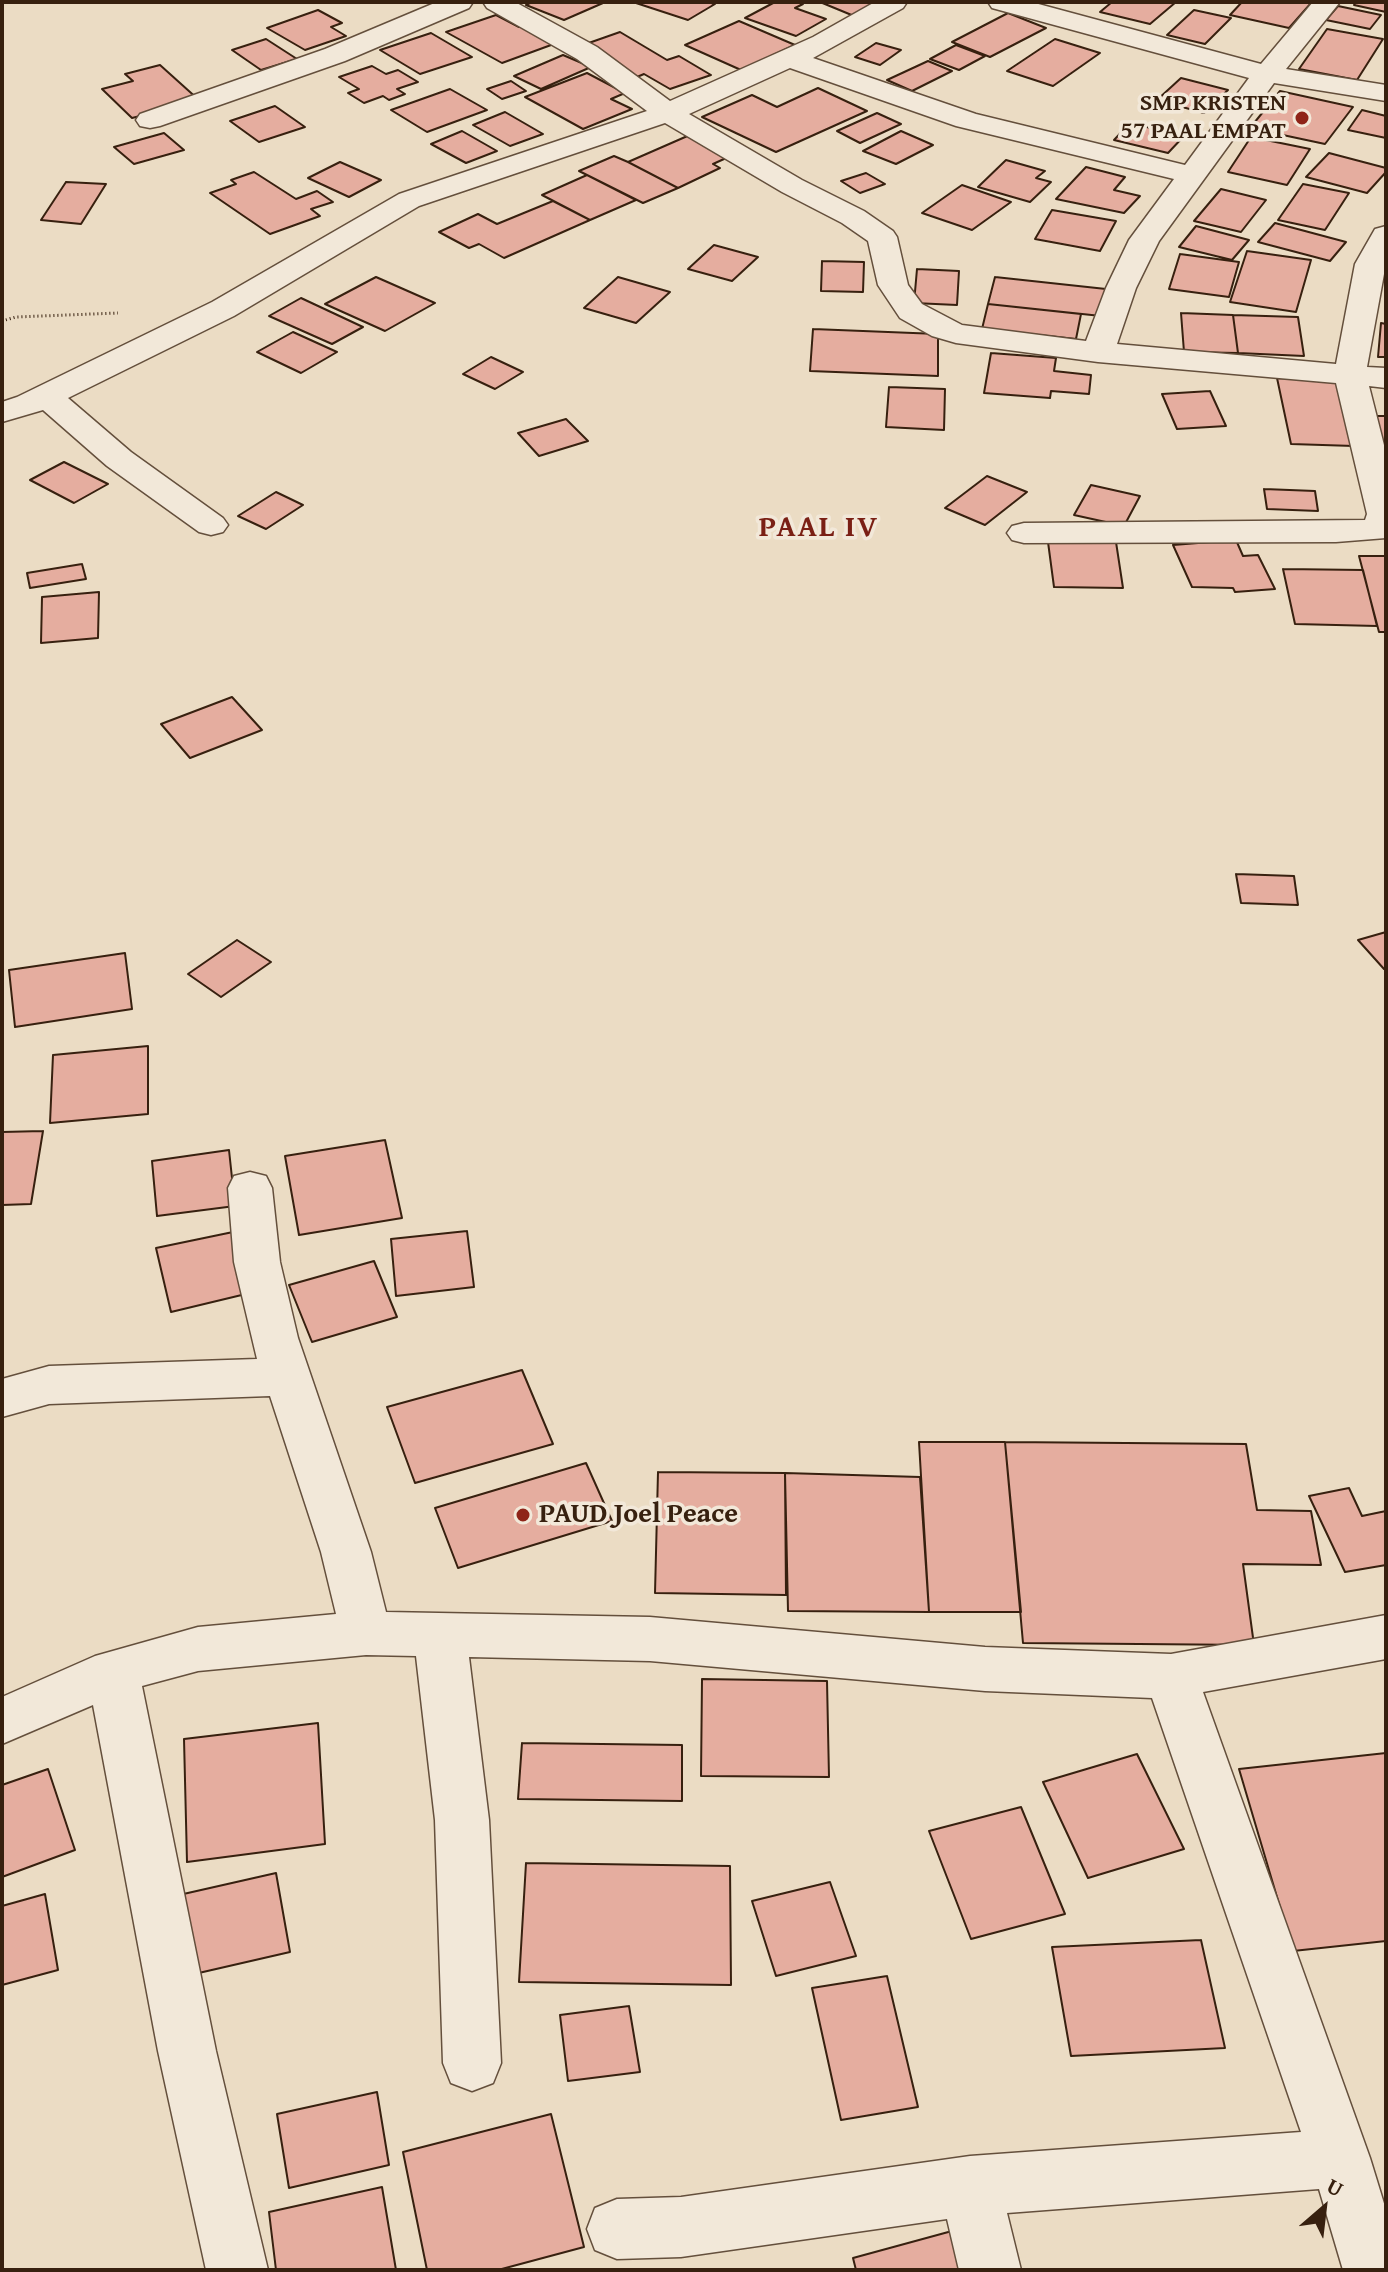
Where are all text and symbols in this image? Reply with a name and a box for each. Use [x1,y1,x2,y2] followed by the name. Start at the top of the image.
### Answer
[1121,90,1286,146] place label: SMP KRISTEN 57 PAAL EMPAT
[1293,109,1311,127] marker: SMP KRISTEN 57 PAAL EMPAT
[759,510,879,546] district label: PAAL IV
[539,1498,738,1532] place label: PAUD Joel Peace
[514,1506,532,1524] marker: PAUD Joel Peace
[1284,2168,1364,2248] north arrow
[1321,2169,1349,2204] text: U

